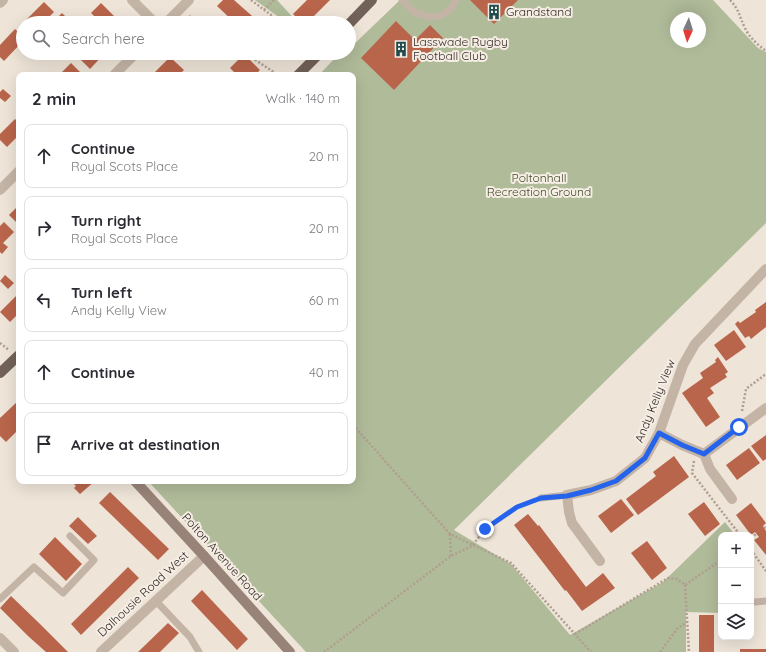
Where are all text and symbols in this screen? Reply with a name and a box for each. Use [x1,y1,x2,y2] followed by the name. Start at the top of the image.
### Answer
[485,3,503,21] building icon: Grandstand
[506,4,571,19] place label: Grandstand
[670,12,706,48] north arrow
[16,16,356,60] search box
[30,27,52,49] icon: search
[62,29,145,48] text: Search here
[413,34,508,63] place label: Lasswade Rugby Football Club
[392,40,410,58] building icon: Lasswade Rugby Football Club
[32,88,76,109] text: 2 min
[265,90,340,106] text: Walk · 140 m
[71,139,135,158] text: Continue
[33,145,55,167] icon: ahead
[309,148,339,164] text: 20 m
[71,158,178,174] text: Royal Scots Place
[487,170,591,199] park label: Poltonhall Recreation Ground
[71,211,142,230] text: Turn right
[33,217,55,239] icon: right
[309,220,339,236] text: 20 m
[71,230,178,246] text: Royal Scots Place
[71,283,133,302] text: Turn left
[33,289,55,311] icon: left
[309,292,339,308] text: 60 m
[71,302,167,318] text: Andy Kelly View
[631,357,678,445] street label: Andy Kelly View
[33,361,55,383] icon: ahead
[71,363,135,382] text: Continue
[309,364,339,380] text: 40 m
[730,418,748,436] route start
[33,433,55,455] icon: arrive
[71,435,220,454] text: Arrive at destination
[179,510,266,604] street label: Polton Avenue Road
[476,520,494,538] route end
[718,532,754,640] map controls
[718,532,754,568] button: +
[94,548,191,640] street label: Dalhousie Road West
[718,568,754,604] button: −
[718,604,754,640] button: layers

